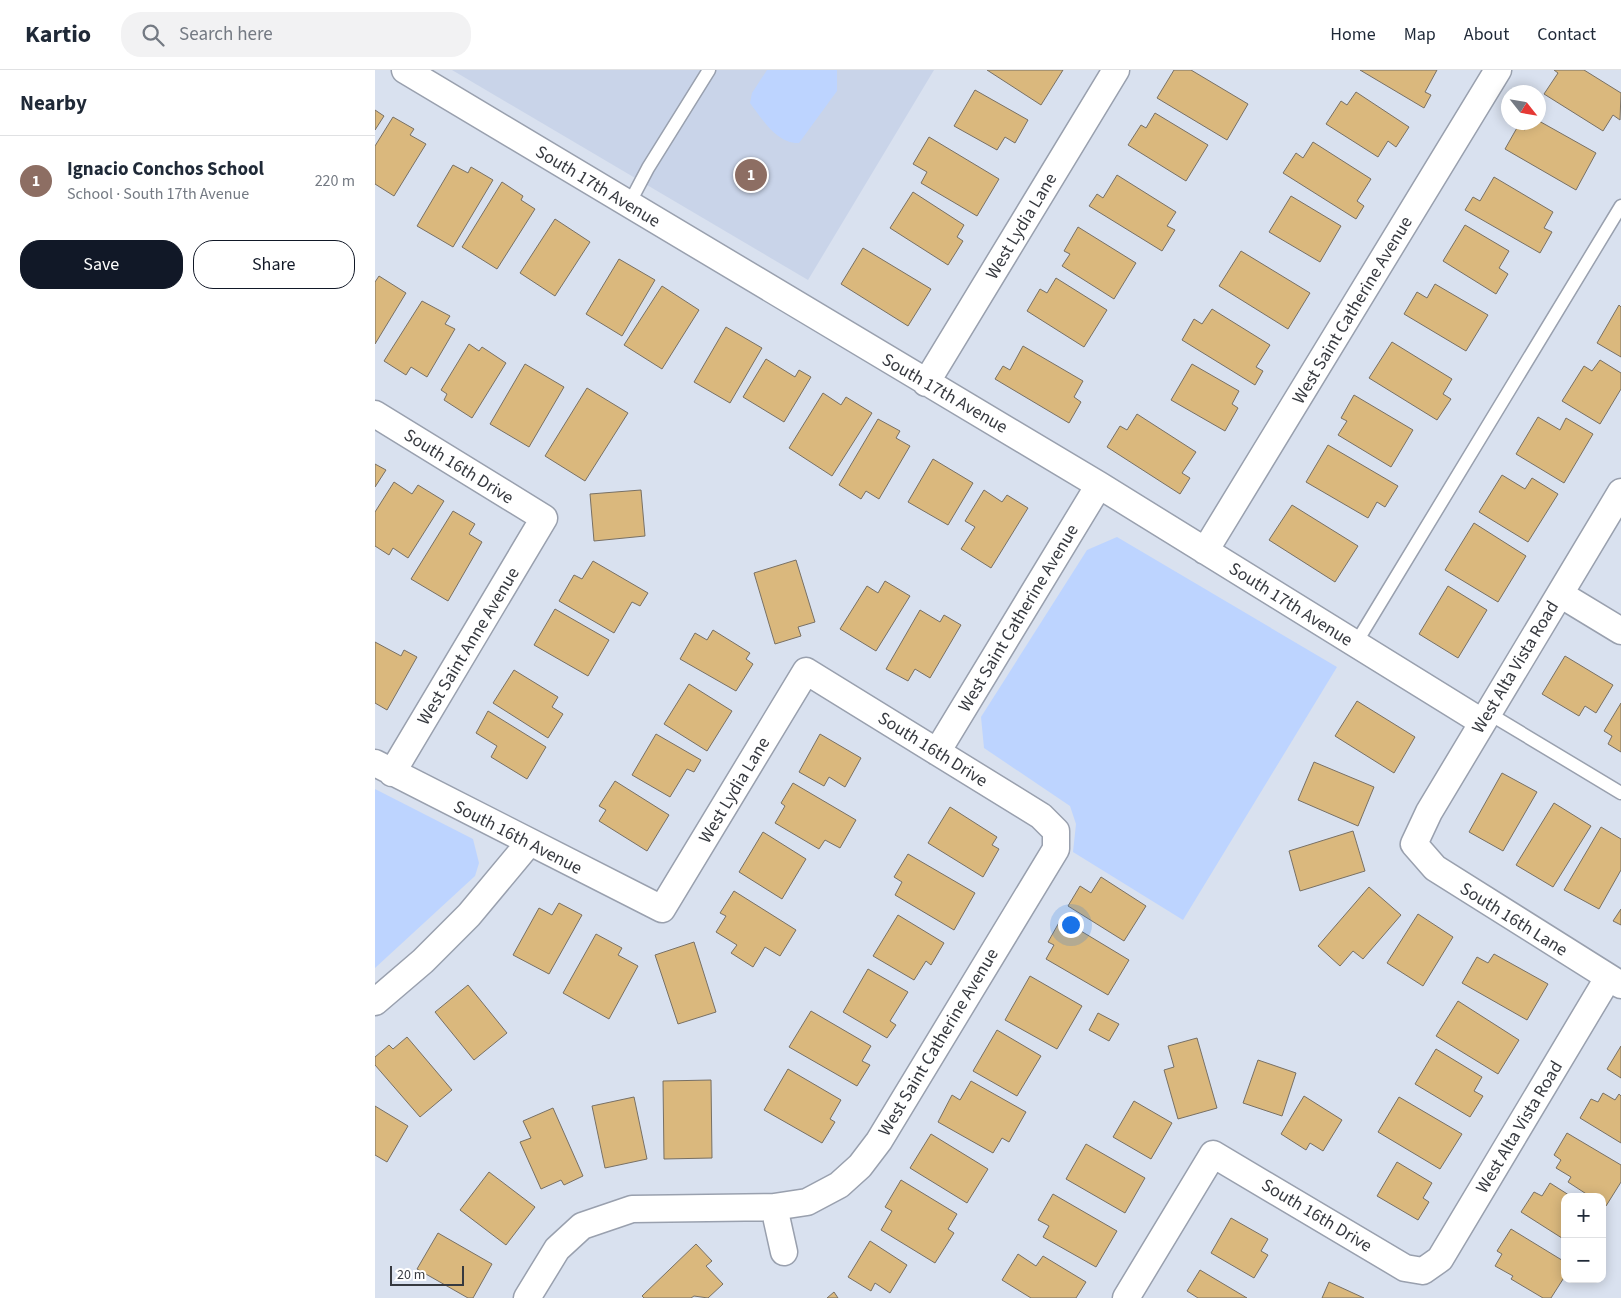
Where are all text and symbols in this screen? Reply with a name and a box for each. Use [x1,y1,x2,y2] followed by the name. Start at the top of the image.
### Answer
[121,12,471,57] search box
[25,17,91,52] text: Kartio
[139,21,167,49] icon: search
[179,21,273,48] text: Search here
[1330,22,1376,47] text: Home
[1404,22,1436,47] text: Map
[1464,22,1509,47] text: About
[1537,22,1596,47] text: Contact
[1501,85,1546,130] north arrow
[20,88,87,118] text: Nearby
[531,139,665,234] street label: South 17th Avenue
[67,156,264,183] text: Ignacio Conchos School
[735,156,767,194] pin: 1
[980,168,1063,284] street label: West Lydia Lane
[32,170,40,192] text: 1
[315,170,355,192] text: 220 m
[67,183,249,205] text: School · South 17th Avenue
[1286,212,1419,409] street label: West Saint Catherine Avenue
[20,240,183,289] button: Save
[193,240,355,289] button: Share
[877,347,1012,440] street label: South 17th Avenue
[399,423,518,510] street label: South 16th Drive
[952,520,1085,717] street label: West Saint Catherine Avenue
[1224,556,1357,653] street label: South 17th Avenue
[411,563,526,730] street label: West Saint Anne Avenue
[1466,596,1565,738] street label: West Alta Vista Road
[873,706,992,793] street label: South 16th Drive
[693,732,776,848] street label: West Lydia Lane
[449,794,587,881] street label: South 16th Avenue
[1455,876,1572,963] street label: South 16th Lane
[1058,912,1084,938] your location
[872,944,1005,1141] street label: West Saint Catherine Avenue
[1470,1056,1569,1198] street label: West Alta Vista Road
[1257,1173,1377,1258] street label: South 16th Drive
[1561,1193,1606,1283] map controls
[1561,1193,1606,1238] button: +
[1561,1238,1606,1283] button: −
[390,1263,464,1286] scale bar
[397,1265,425,1285] text: 20 m

